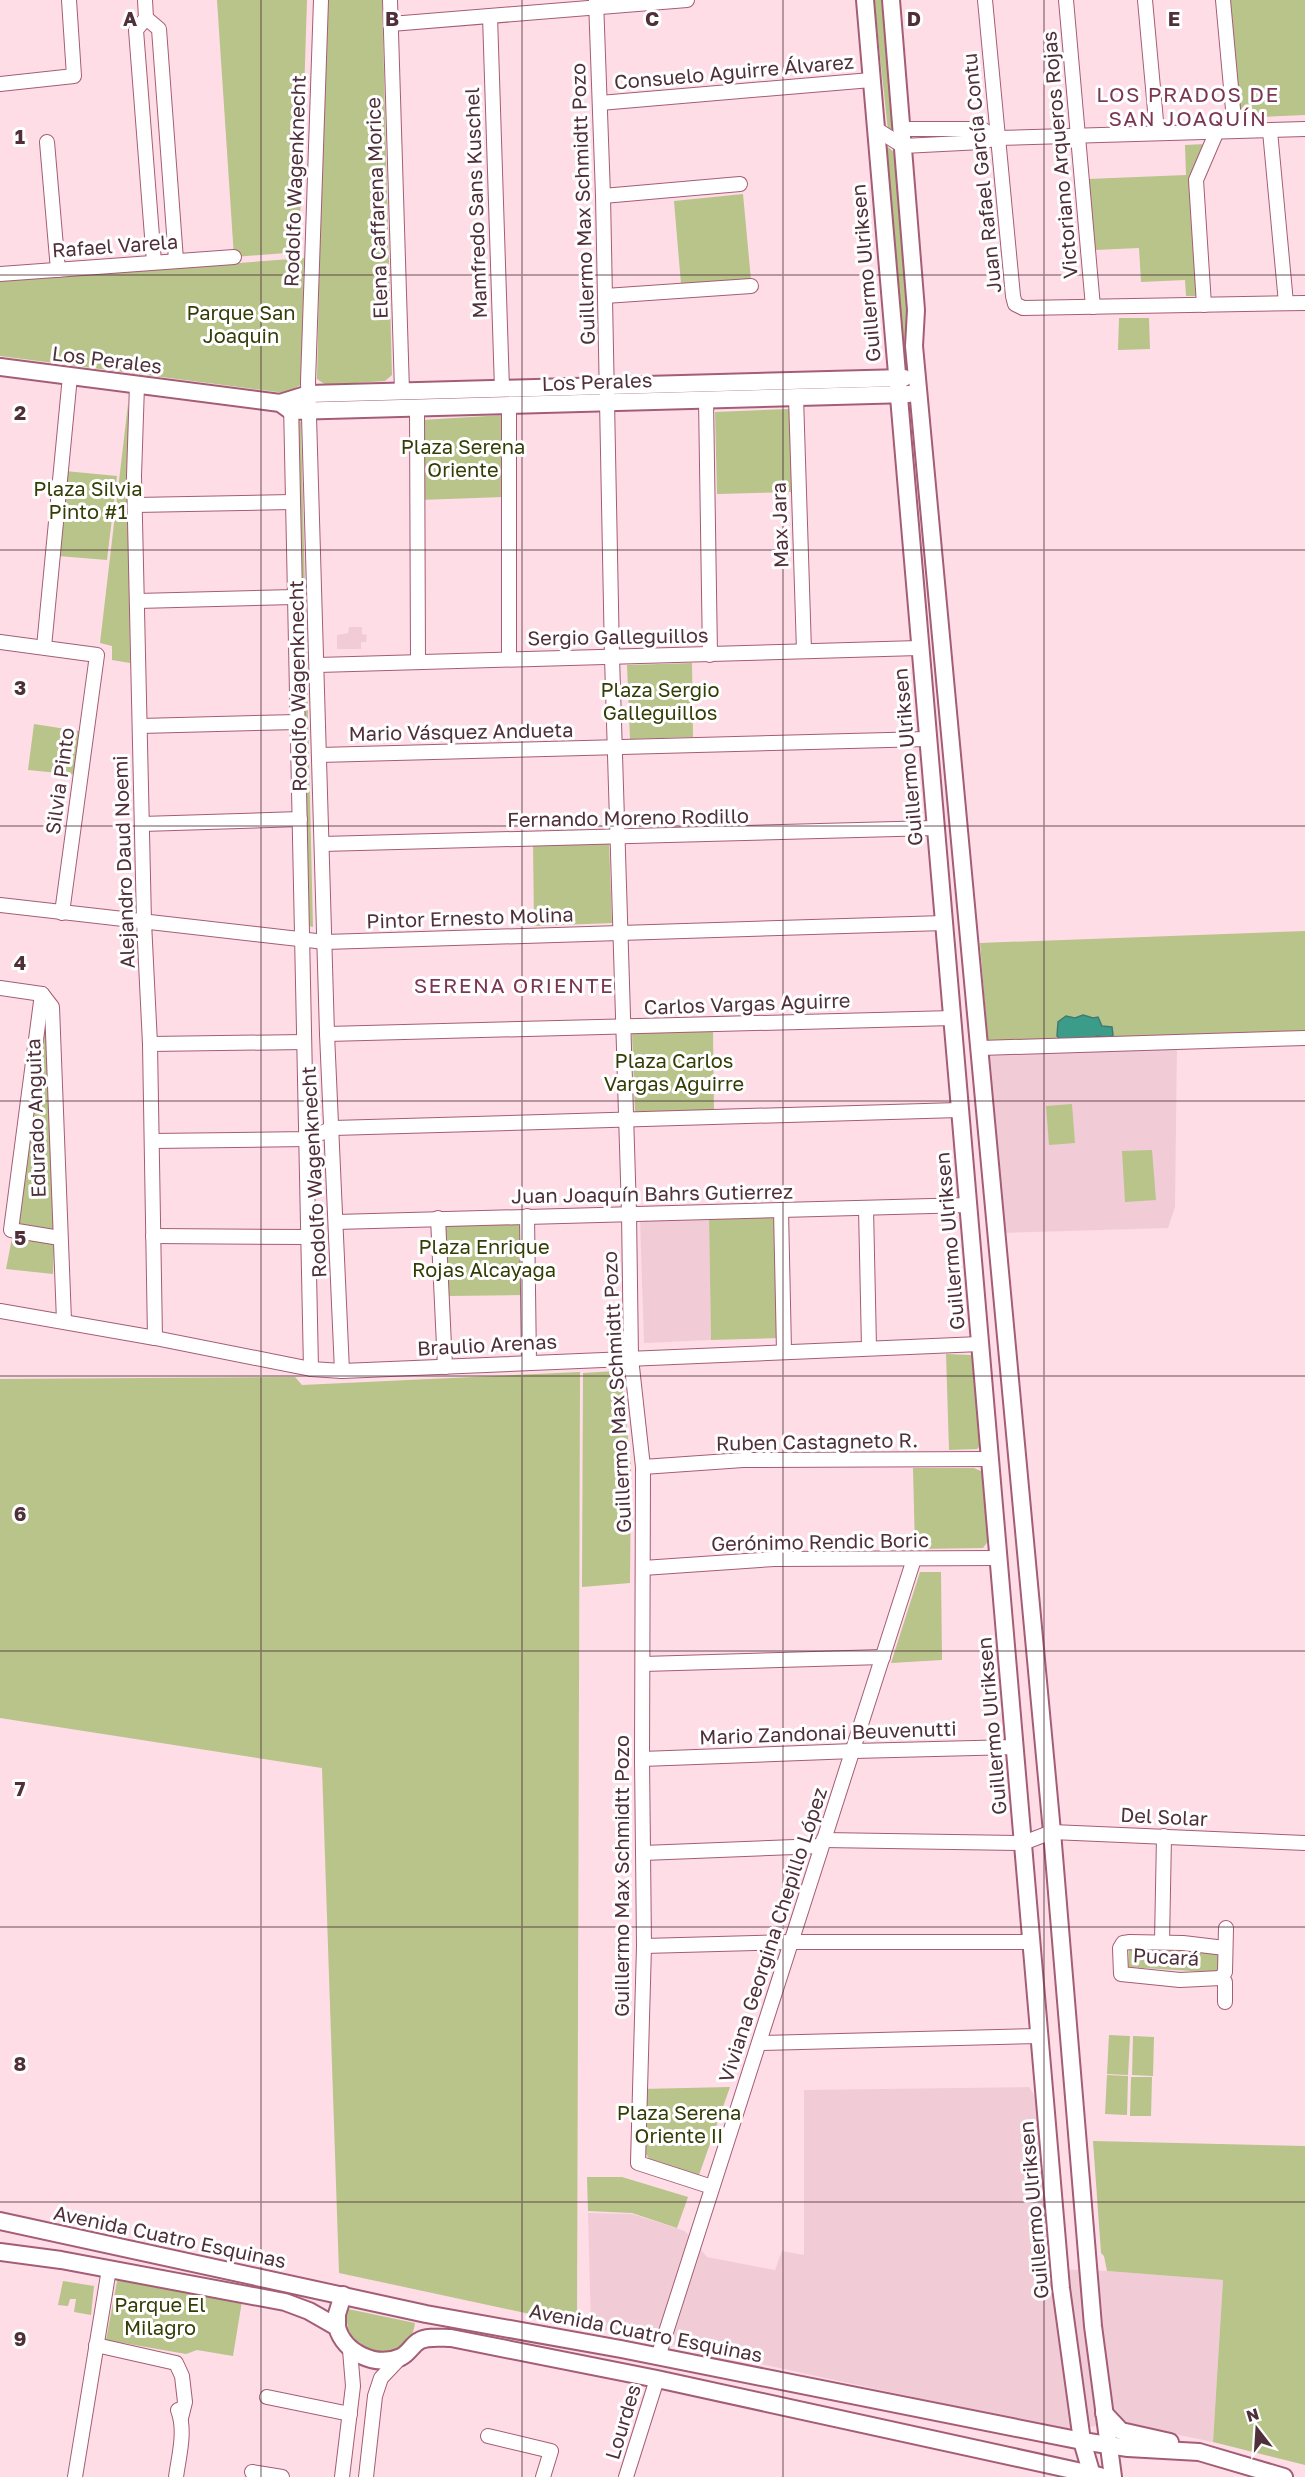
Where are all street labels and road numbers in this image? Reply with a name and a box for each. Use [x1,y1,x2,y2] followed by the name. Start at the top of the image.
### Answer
[1036,30,1082,280] street label: Victoriano Arqueros Rojas
[613,49,855,93] street label: Consuelo Aguirre Álvarez
[956,52,1006,294] street label: Juan Rafael García Contu
[565,63,599,345] street label: Guillermo Max Schmidtt Pozo
[278,75,310,287] street label: Rodolfo Wagenknecht
[459,87,491,319] street label: Mamfredo Sans Kuschel
[360,97,392,319] street label: Elena Caffarena Morice
[845,183,885,363] street label: Guillermo Ulriksen
[51,229,179,261] street label: Rafael Varela
[51,340,163,378] street label: Los Perales
[541,367,653,395] street label: Los Perales
[766,482,792,568] street label: Max Jara
[283,580,311,792] street label: Rodolfo Wagenknecht
[527,622,709,650] street label: Sergio Galleguillos
[887,667,927,847] street label: Guillermo Ulriksen
[348,717,574,745] street label: Mario Vásquez Andueta
[40,726,78,836] street label: Silvia Pinto
[107,755,139,969] street label: Alejandro Daud Noemi
[507,803,749,831] street label: Fernando Moreno Rodillo
[366,901,574,933] street label: Pintor Ernesto Molina
[643,987,851,1019] street label: Carlos Vargas Aguirre
[20,1038,50,1198] street label: Edurado Anguita
[295,1066,331,1278] street label: Rodolfo Wagenknecht
[929,1151,969,1331] street label: Guillermo Ulriksen
[511,1179,793,1207] street label: Juan Joaquín Bahrs Gutierrez
[597,1251,635,1534] street label: Guillermo Max Schmidtt Pozo
[416,1328,557,1360] street label: Braulio Arenas
[716,1427,918,1455] street label: Ruben Castagneto R.
[711,1527,929,1555] street label: Gerónimo Rendic Boric
[971,1636,1011,1816] street label: Guillermo Ulriksen
[699,1716,957,1748] street label: Mario Zandonai Beuvenutti
[609,1735,633,2017] street label: Guillermo Max Schmidtt Pozo
[713,1784,831,2085] street label: Viviana Georgina Chepillo López
[1120,1802,1208,1830] street label: Del Solar
[1132,1942,1200,1970] street label: Pucará
[1013,2120,1053,2300] street label: Guillermo Ulriksen
[52,2200,289,2272] street label: Avenida Cuatro Esquinas
[528,2298,765,2366] street label: Avenida Cuatro Esquinas
[599,2381,645,2462] street label: Lourdes

